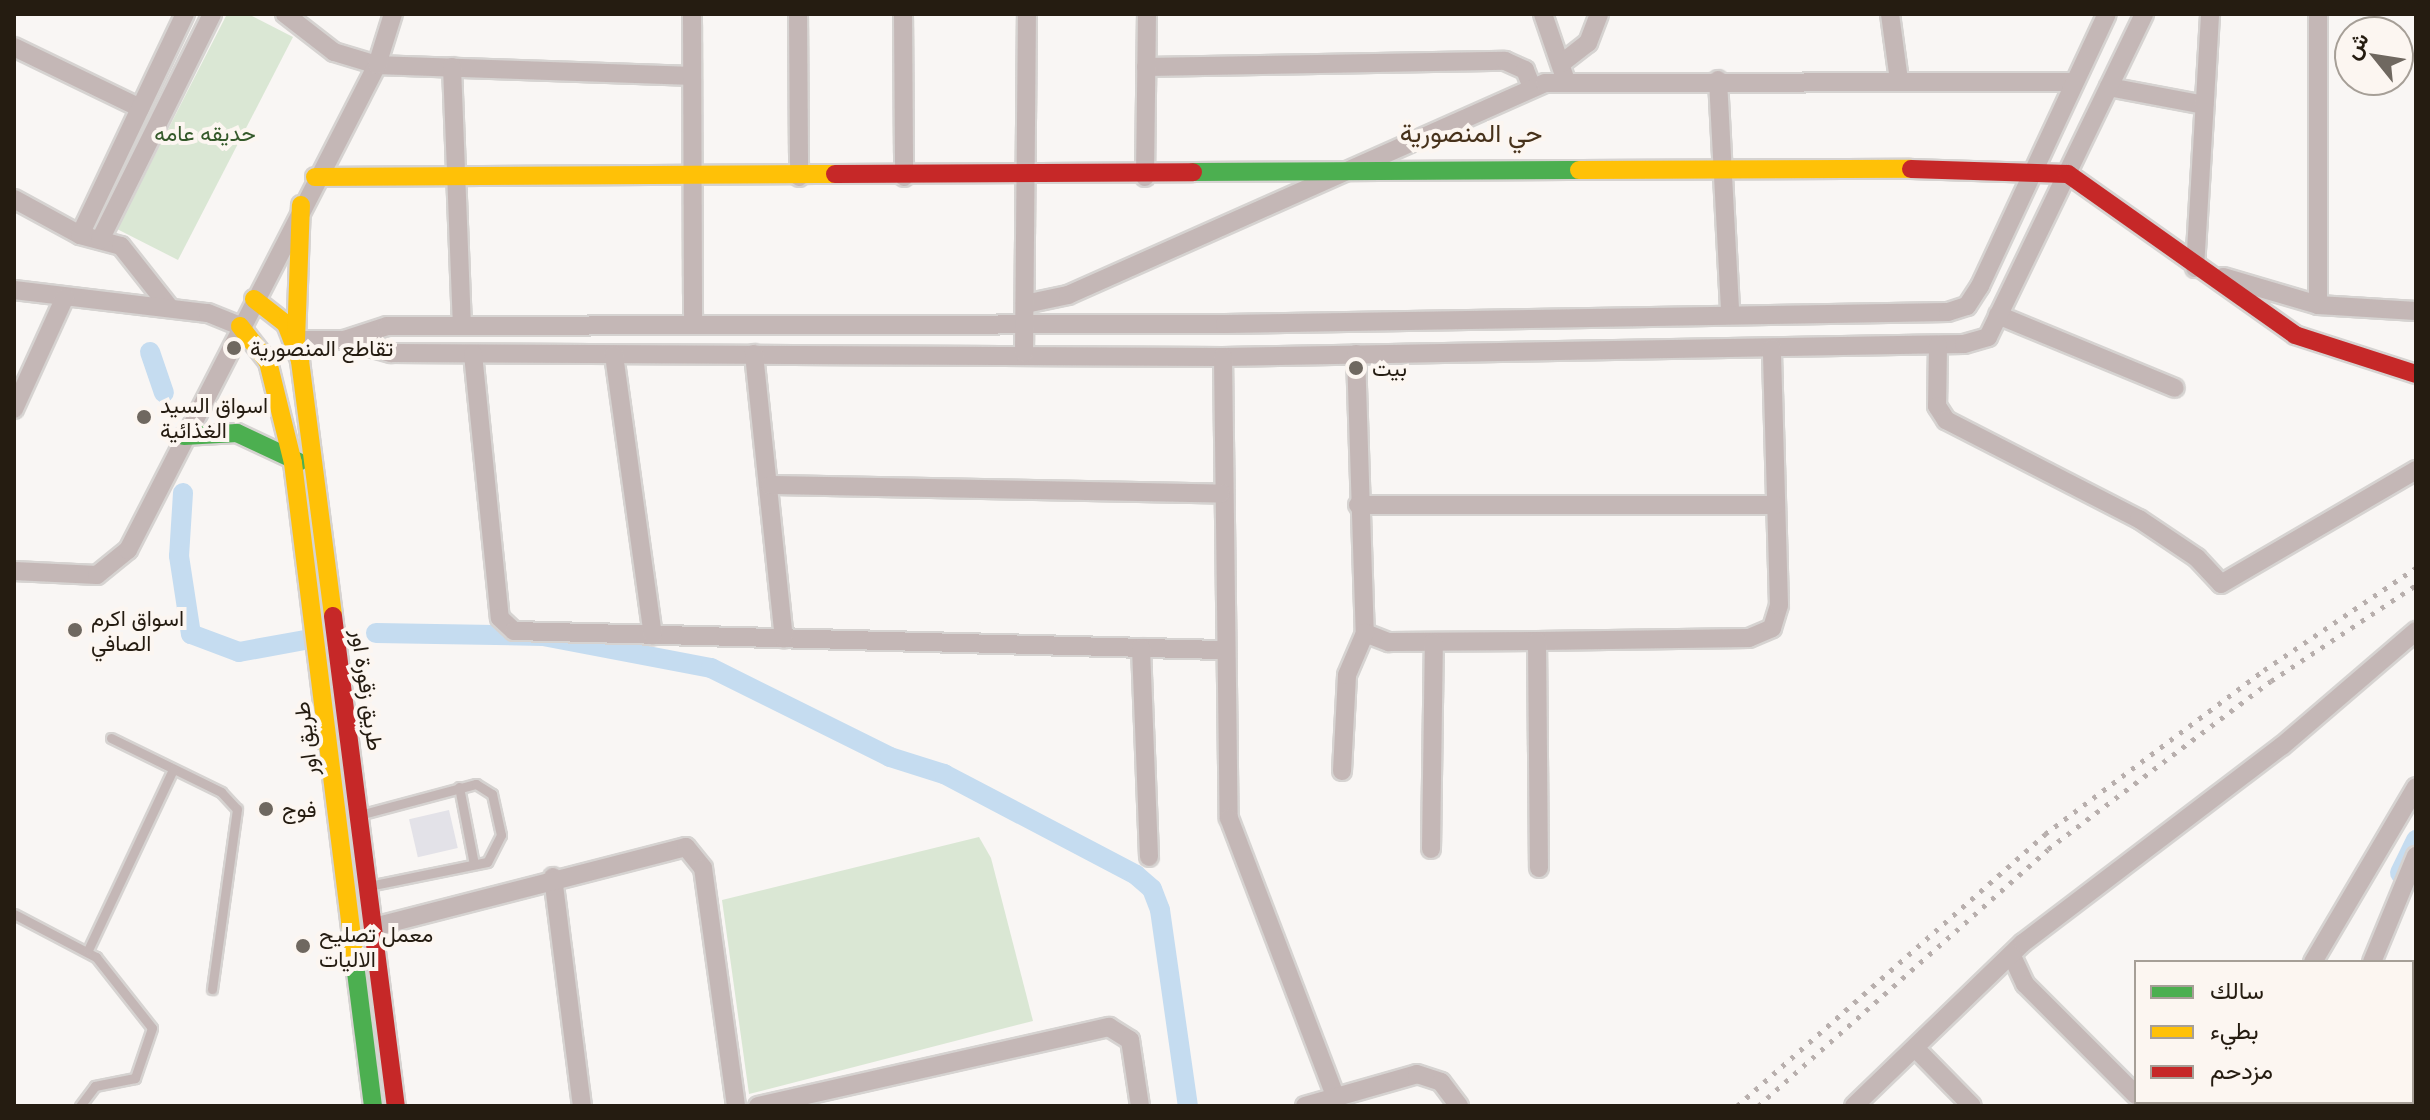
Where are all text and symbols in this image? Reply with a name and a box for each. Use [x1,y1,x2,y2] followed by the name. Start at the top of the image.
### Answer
[2334,16,2414,96] north arrow
[2335,26,2375,64] text: ش
[1400,117,1542,149] district label: حي المنصورية
[154,120,256,146] park label: حديقه عامه
[250,335,393,361] place label: تقاطع المنصورية
[225,339,243,357] marker: تقاطع المنصورية
[1372,355,1407,381] place label: بيت
[1347,359,1365,377] marker: بيت
[160,391,268,442] place label: اسواق السيد الغذائية
[135,408,153,426] marker: اسواق السيد الغذائية
[91,604,184,656] place label: اسواق اكرم الصافي
[66,621,84,639] marker: اسواق اكرم الصافي
[346,628,390,752] street label: طريق زقورة اور
[287,700,323,778] street label: طريق اور
[282,796,317,822] place label: فوج
[257,800,275,818] marker: فوج
[319,920,433,972] place label: معمل تصليح الاليات
[294,937,312,955] marker: معمل تصليح الاليات
[2134,960,2414,1104] legend
[2210,973,2264,1006] text: سالك
[2210,1013,2259,1046] text: بطيء
[2210,1053,2273,1086] text: مزدحم

